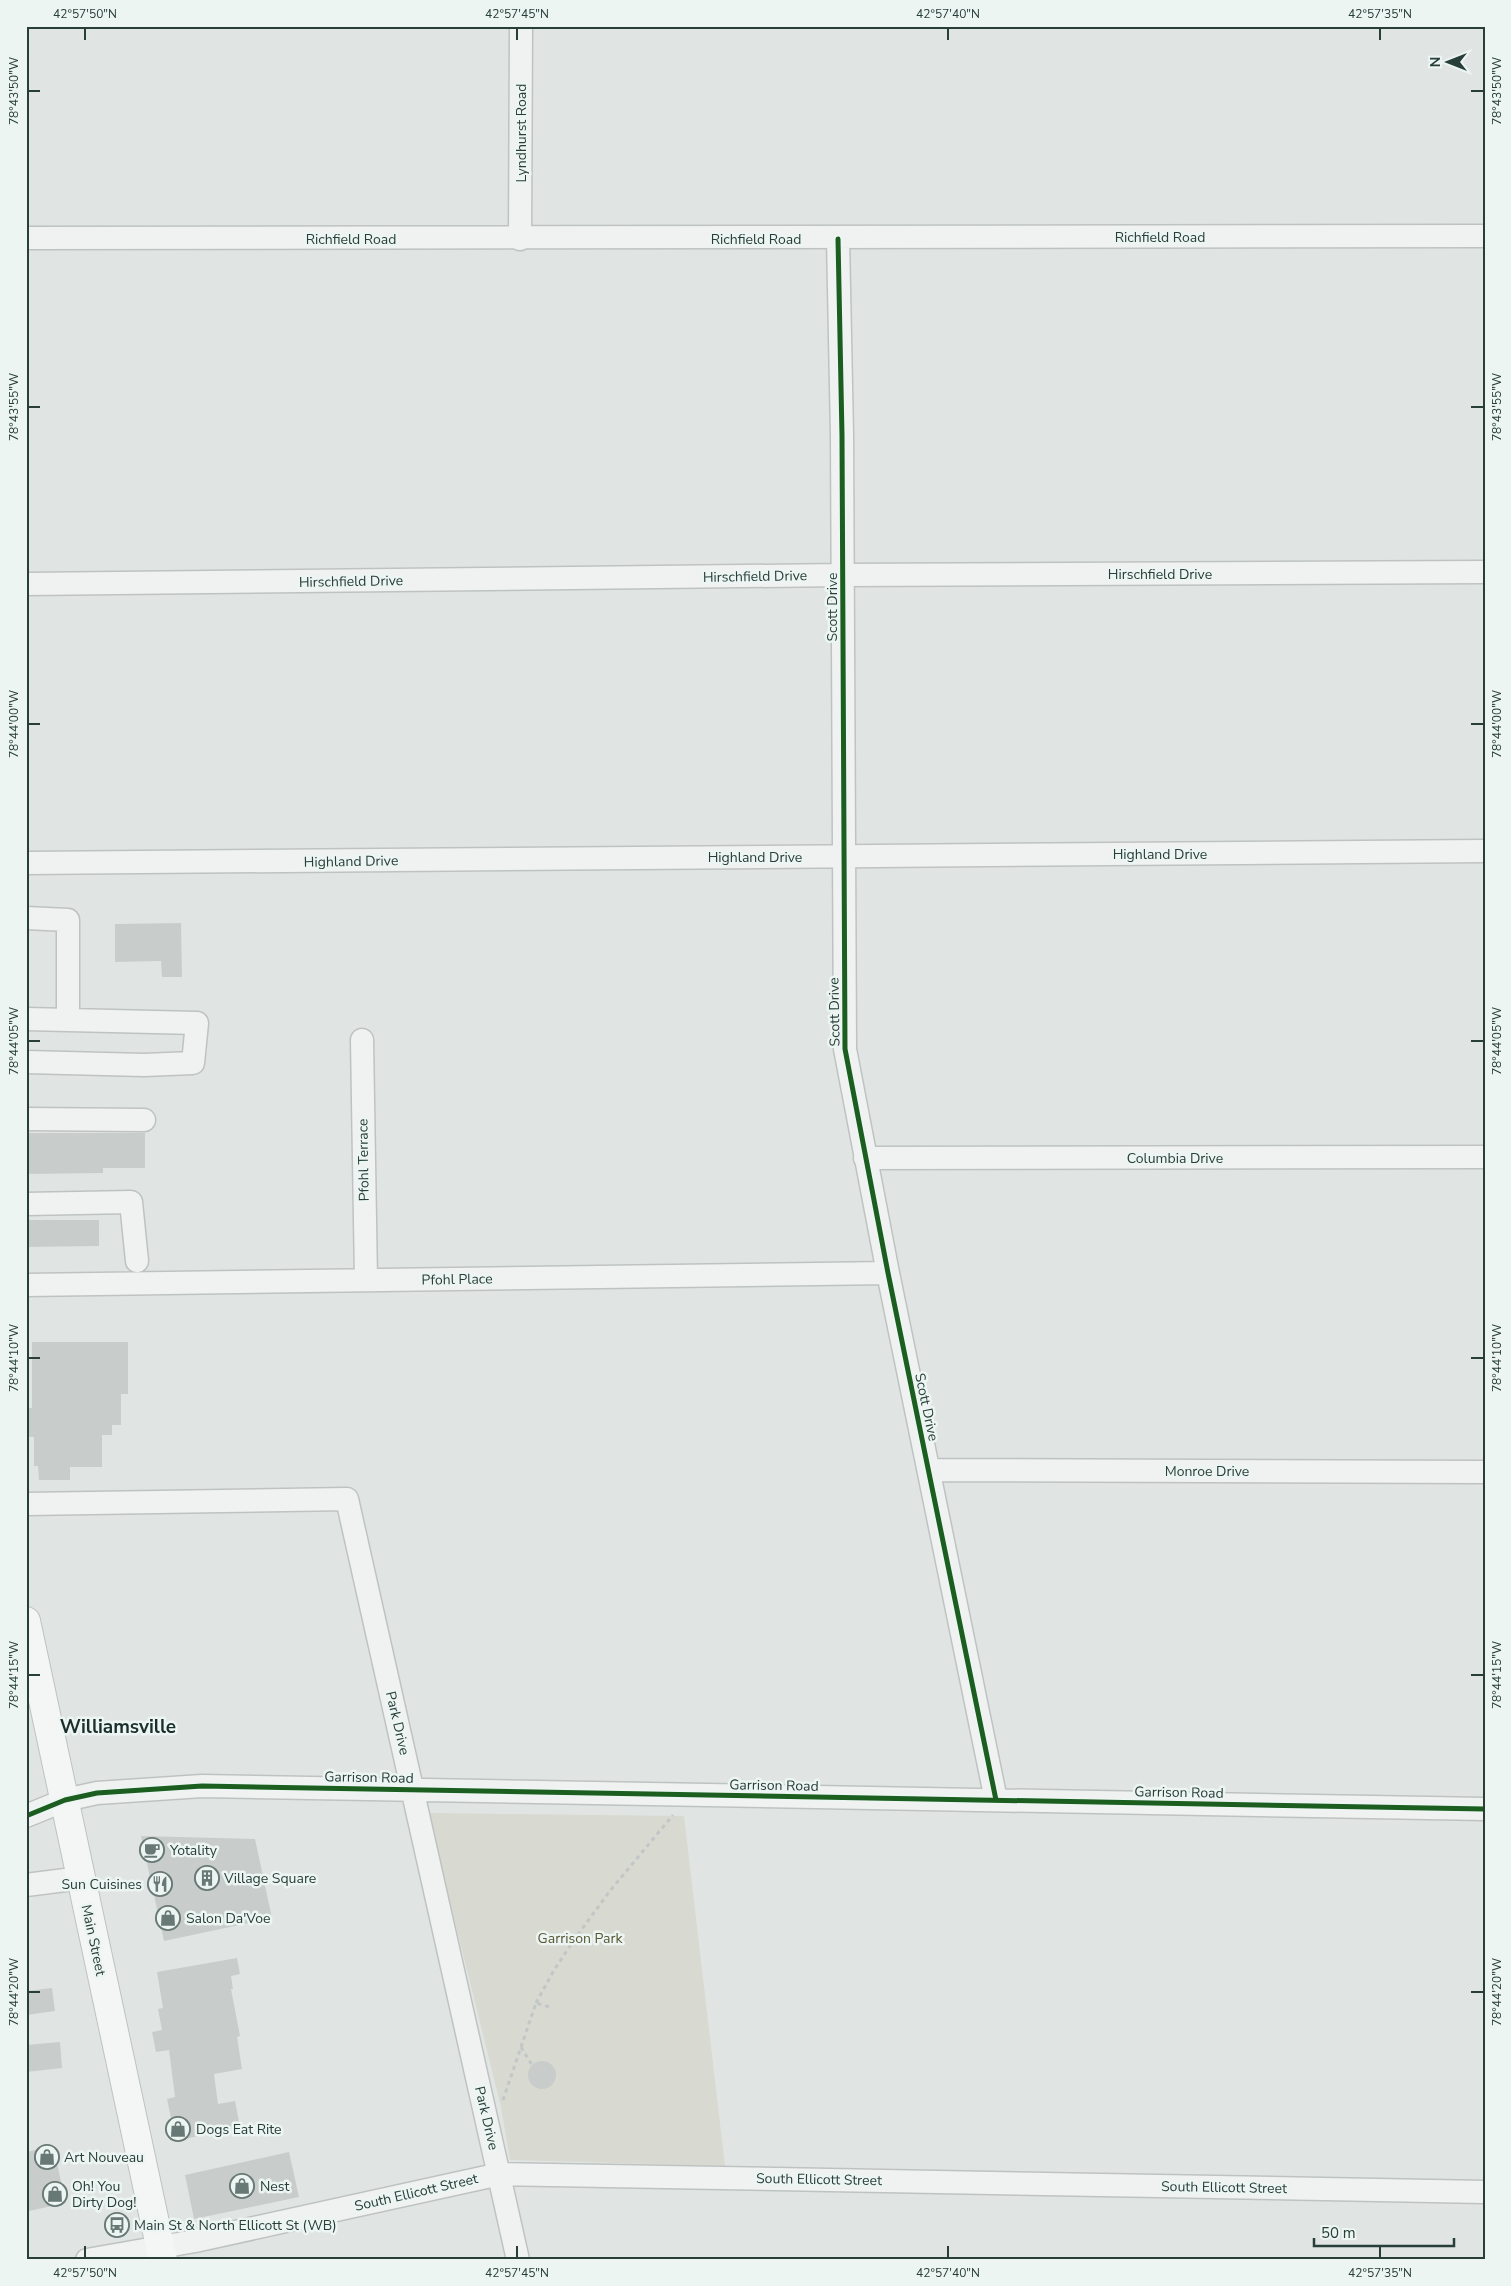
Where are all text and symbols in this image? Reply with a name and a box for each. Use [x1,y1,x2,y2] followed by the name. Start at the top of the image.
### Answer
[53,6,117,22] text: 42°57'50"N
[485,6,549,22] text: 42°57'45"N
[916,6,980,22] text: 42°57'40"N
[1348,6,1412,22] text: 42°57'35"N
[1424,38,1474,88] north arrow
[6,57,22,125] text: 78°43'50"W
[1426,57,1445,67] text: N
[1489,57,1505,125] text: 78°43'50"W
[512,84,531,182] street label: Lyndhurst Road
[1115,228,1205,247] street label: Richfield Road
[306,230,396,249] street label: Richfield Road
[711,230,801,249] street label: Richfield Road
[6,373,22,441] text: 78°43'55"W
[1489,373,1505,441] text: 78°43'55"W
[1108,565,1212,584] street label: Hirschfield Drive
[703,566,807,587] street label: Hirschfield Drive
[299,571,403,592] street label: Hirschfield Drive
[823,572,842,642] street label: Scott Drive
[6,690,22,758] text: 78°44'00"W
[1489,690,1505,758] text: 78°44'00"W
[1113,845,1207,864] street label: Highland Drive
[708,848,802,867] street label: Highland Drive
[304,851,398,872] street label: Highland Drive
[824,977,845,1047] street label: Scott Drive
[6,1007,22,1075] text: 78°44'05"W
[1489,1007,1505,1075] text: 78°44'05"W
[353,1118,374,1202] street label: Pfohl Terrace
[1127,1149,1223,1168] street label: Columbia Drive
[421,1269,493,1290] street label: Pfohl Place
[6,1324,22,1392] text: 78°44'10"W
[1489,1324,1505,1392] text: 78°44'10"W
[910,1371,943,1443] street label: Scott Drive
[1165,1462,1249,1481] street label: Monroe Drive
[6,1641,22,1709] text: 78°44'15"W
[1489,1641,1505,1709] text: 78°44'15"W
[381,1689,414,1757] street label: Park Drive
[60,1714,176,1740] district label: Williamsville
[324,1767,414,1788] street label: Garrison Road
[729,1775,819,1796] street label: Garrison Road
[1134,1782,1224,1803] street label: Garrison Road
[139,1837,165,1863] cafe icon: Yotality
[169,1841,218,1860] place label: Yotality
[194,1865,220,1891] building icon: Village Square
[223,1869,316,1888] place label: Village Square
[147,1871,173,1897] restaurant icon: Sun Cuisines
[62,1875,142,1894] place label: Sun Cuisines
[77,1903,110,1978] street label: Main Street
[155,1905,181,1931] shop icon: Salon Da'Voe
[186,1909,270,1928] place label: Salon Da'Voe
[538,1929,623,1948] park label: Garrison Park
[6,1958,22,2026] text: 78°44'20"W
[1489,1958,1505,2026] text: 78°44'20"W
[470,2084,503,2152] street label: Park Drive
[165,2116,191,2142] shop icon: Dogs Eat Rite
[196,2120,282,2139] place label: Dogs Eat Rite
[34,2144,60,2170] shop icon: Art Nouveau
[64,2148,144,2167] place label: Art Nouveau
[353,2169,480,2216] street label: South Ellicott Street
[756,2169,882,2190] street label: South Ellicott Street
[229,2173,255,2199] shop icon: Nest
[72,2177,136,2212] place label: Oh! You Dirty Dog!
[260,2177,289,2196] place label: Nest
[1161,2177,1287,2198] street label: South Ellicott Street
[42,2181,68,2207] shop icon: Oh! You Dirty Dog!
[104,2212,130,2238] bus stop icon: Main St & North Ellicott St (WB)
[134,2216,337,2235] place label: Main St & North Ellicott St (WB)
[1314,2216,1454,2248] scale bar
[1321,2223,1356,2243] text: 50 m
[53,2265,117,2281] text: 42°57'50"N
[485,2265,549,2281] text: 42°57'45"N
[916,2265,980,2281] text: 42°57'40"N
[1348,2265,1412,2281] text: 42°57'35"N

